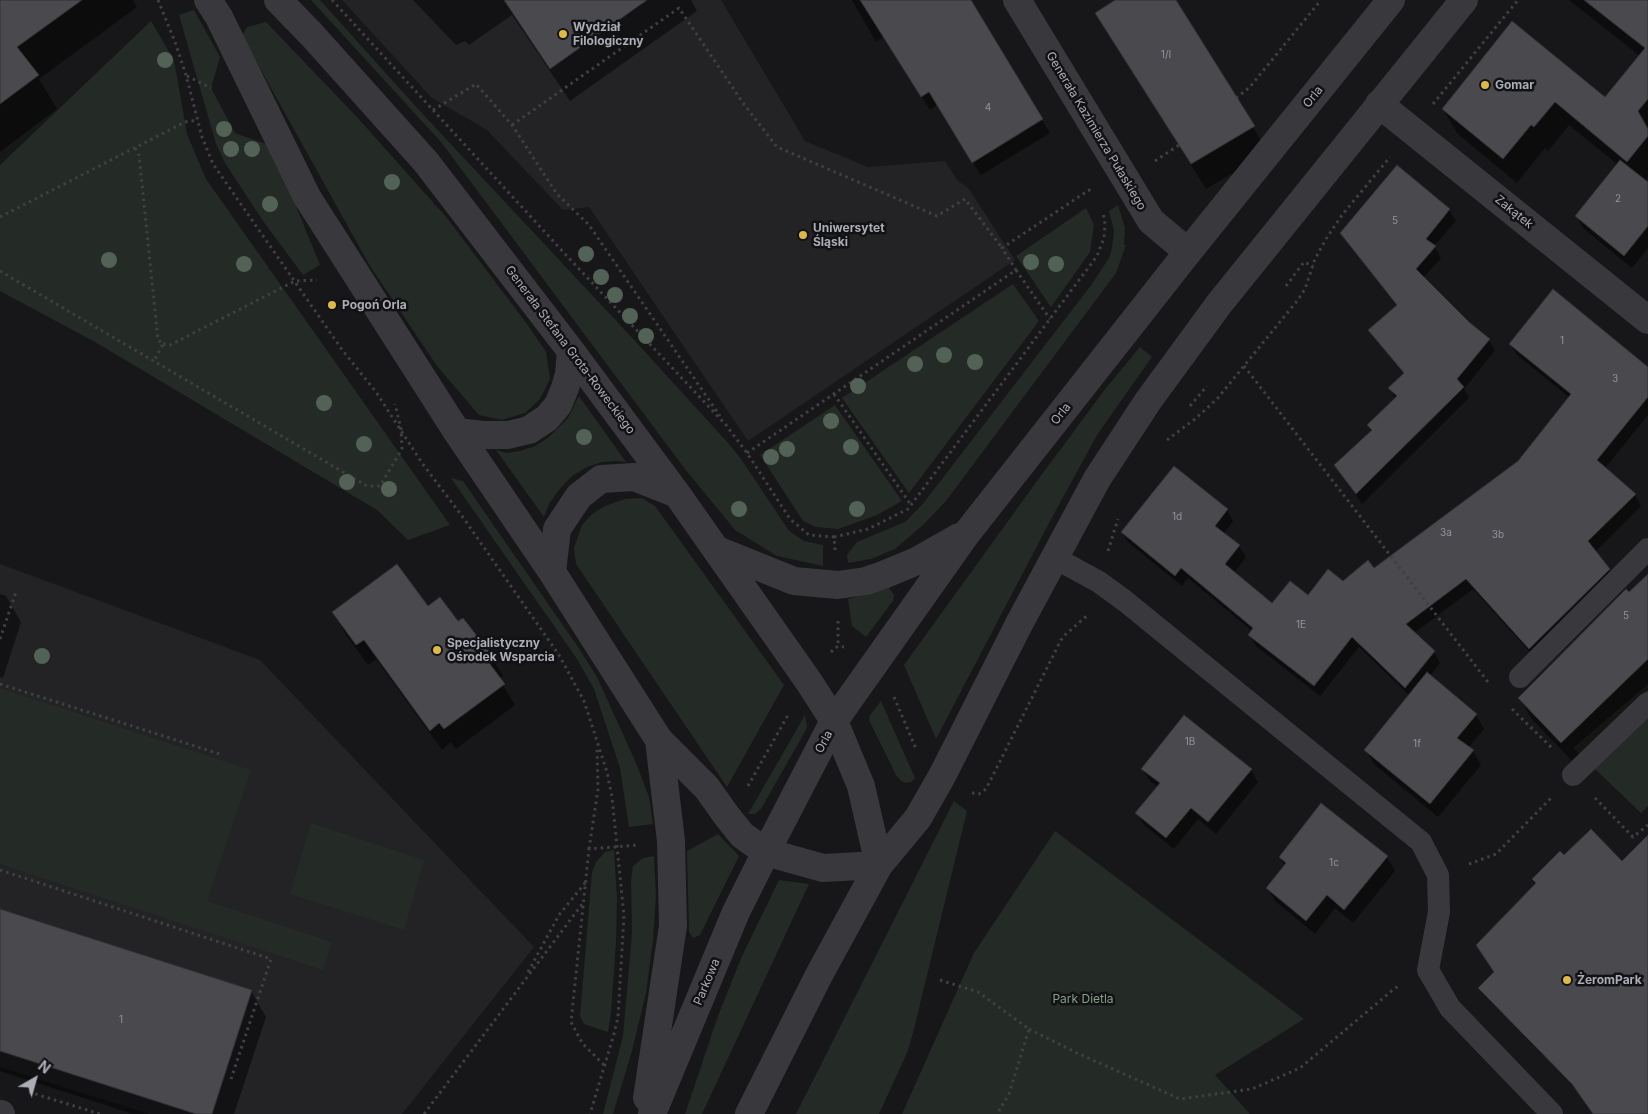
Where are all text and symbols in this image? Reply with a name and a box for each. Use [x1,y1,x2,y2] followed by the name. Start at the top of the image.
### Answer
[573,20,644,48] place label: Wydział Filologiczny
[557,28,569,40] marker: Wydział Filologiczny
[1043,49,1149,213] street label: Generała Kazimierza Pułaskiego
[1161,49,1171,61] house number: 1/I
[1495,78,1534,92] place label: Gomar
[1479,79,1491,91] marker: Gomar
[1300,83,1326,111] street label: Orla
[985,102,991,114] house number: 4
[1492,192,1536,232] street label: Zakątek
[1615,193,1621,205] house number: 2
[1392,215,1398,227] house number: 5
[813,221,885,249] place label: Uniwersytet Śląski
[797,229,809,241] marker: Uniwersytet Śląski
[502,263,638,437] street label: Generała Stefana Grota-Roweckiego
[342,298,407,312] place label: Pogoń Orla
[326,299,338,311] marker: Pogoń Orla
[1560,335,1564,347] house number: 1
[1612,373,1618,385] house number: 3
[1048,400,1074,428] street label: Orla
[1172,511,1182,523] house number: 1d
[1440,527,1452,539] house number: 3a
[1492,529,1504,541] house number: 3b
[1623,610,1629,622] house number: 5
[1296,619,1306,631] house number: 1E
[447,636,555,664] place label: Specjalistyczny Ośrodek Wsparcia
[431,644,443,656] marker: Specjalistyczny Ośrodek Wsparcia
[812,728,836,756] street label: Orla
[1185,736,1195,748] house number: 1B
[1413,738,1421,750] house number: 1f
[1329,857,1339,869] house number: 1c
[691,957,723,1007] street label: Parkowa
[1577,973,1642,987] place label: ŻeromPark
[1561,974,1573,986] marker: ŻeromPark
[1052,992,1114,1006] park label: Park Dietla
[119,1014,123,1026] house number: 1
[10,1054,60,1104] north arrow
[35,1057,54,1077] text: N

